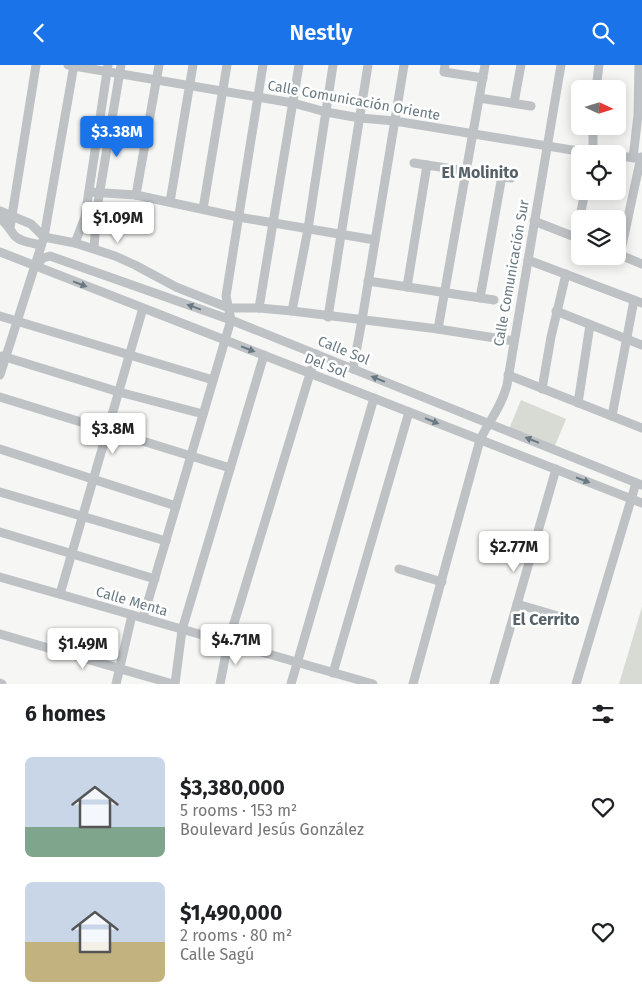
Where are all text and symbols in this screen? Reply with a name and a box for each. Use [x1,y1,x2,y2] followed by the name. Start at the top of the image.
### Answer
[25,19,53,47] icon: back
[289,19,353,46] text: Nestly
[589,19,617,47] icon: search
[266,77,442,124] street label: Calle Comunicación Oriente
[571,80,626,135] north arrow
[571,80,626,265] map controls
[76,116,158,158] pin: $3.38M
[91,122,143,141] text: $3.38M
[571,145,626,200] button: locate
[442,163,518,182] district label: El Molinito
[490,198,533,348] street label: Calle Comunicación Sur
[77,201,159,244] pin: $1.09M
[93,208,143,227] text: $1.09M
[571,210,626,265] button: layers
[73,280,87,288] one-way arrow
[186,303,201,311] one-way arrow
[315,332,372,369] street label: Calle Sol
[241,345,256,353] one-way arrow
[302,350,350,381] street label: Del Sol
[370,375,385,383] one-way arrow
[78,413,148,455] pin: $3.8M
[425,417,440,425] one-way arrow
[92,419,134,438] text: $3.8M
[524,436,539,444] one-way arrow
[576,476,591,484] one-way arrow
[473,531,555,573] pin: $2.77M
[490,537,538,556] text: $2.77M
[94,583,170,620] street label: Calle Menta
[512,610,580,629] district label: El Cerrito
[195,623,277,666] pin: $4.71M
[42,627,124,670] pin: $1.49M
[212,630,260,649] text: $4.71M
[58,634,108,653] text: $1.49M
[589,700,617,728] icon: filters
[25,701,106,727] text: 6 homes
[180,775,285,801] text: $3,380,000
[65,777,125,837] icon: home
[589,793,617,821] icon: heart
[180,801,297,820] text: 5 rooms · 153 m²
[180,820,364,839] text: Boulevard Jesús González
[180,900,282,926] text: $1,490,000
[65,902,125,962] icon: home
[589,918,617,946] icon: heart
[180,926,292,945] text: 2 rooms · 80 m²
[180,945,254,964] text: Calle Sagú

